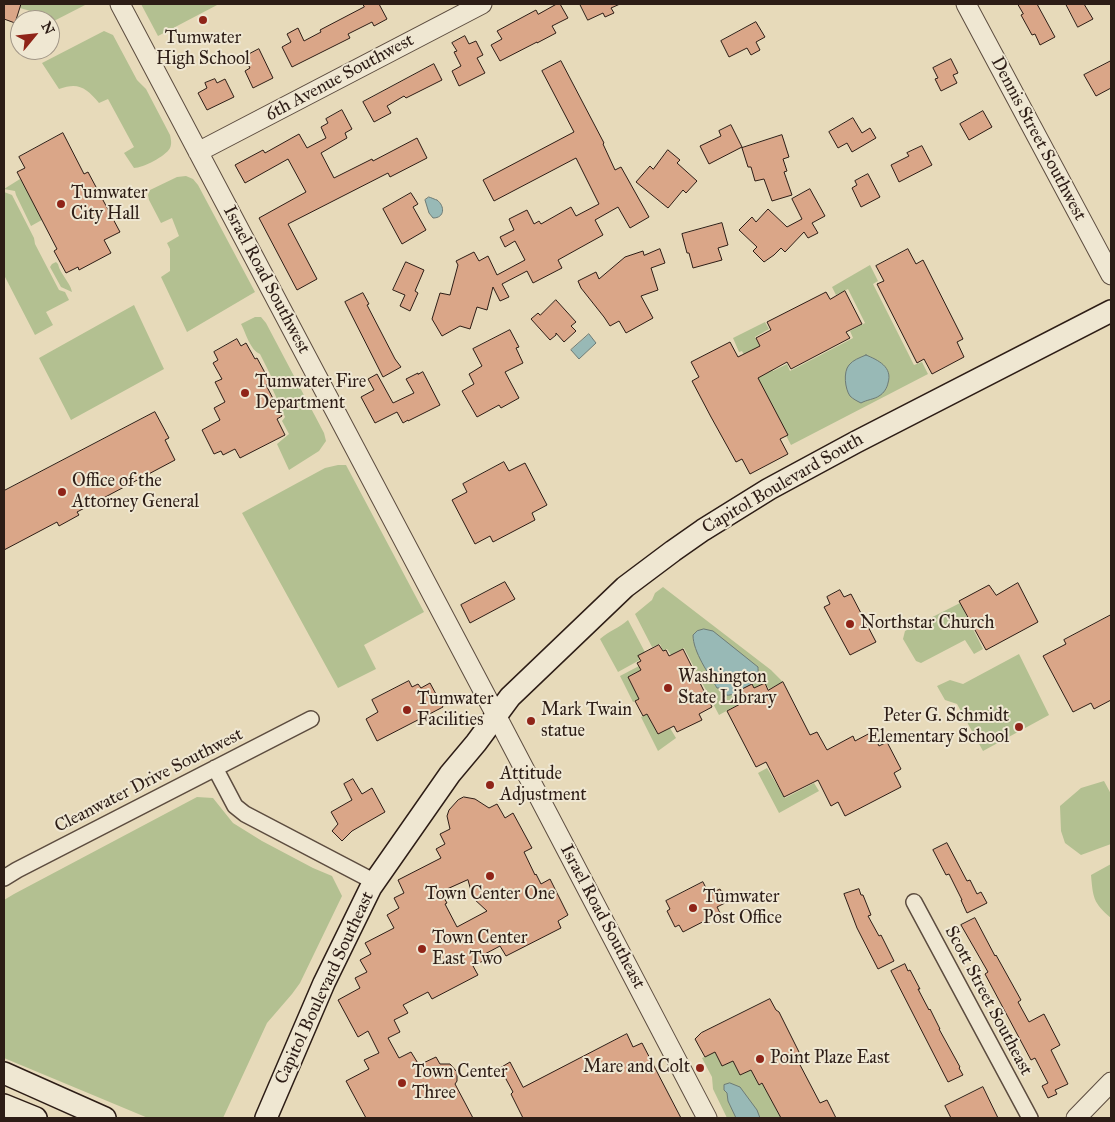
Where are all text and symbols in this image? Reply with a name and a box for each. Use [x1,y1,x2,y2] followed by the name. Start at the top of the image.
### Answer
[10,10,60,60] north arrow
[197,14,209,26] marker: Tumwater High School
[38,19,58,37] text: N
[156,28,250,70] place label: Tumwater High School
[262,30,418,126] street label: 6th Avenue Southwest
[986,53,1090,225] street label: Dennis Street Southwest
[71,183,148,225] place label: Tumwater City Hall
[55,198,67,210] marker: Tumwater City Hall
[218,202,314,358] street label: Israel Road Southwest
[255,372,366,414] place label: Tumwater Fire Department
[239,387,251,399] marker: Tumwater Fire Department
[699,429,867,539] street label: Capitol Boulevard South
[72,471,199,514] place label: Office of the Attorney General
[56,486,68,498] marker: Office of the Attorney General
[860,613,994,635] place label: Northstar Church
[844,618,856,630] marker: Northstar Church
[678,667,776,710] place label: Washington State Library
[662,682,674,694] marker: Washington State Library
[417,689,494,732] place label: Tumwater Facilities
[541,700,632,742] place label: Mark Twain statue
[401,704,413,716] marker: Tumwater Facilities
[867,706,1009,749] place label: Peter G. Schmidt Elementary School
[525,715,537,727] marker: Mark Twain statue
[1013,721,1025,733] marker: Peter G. Schmidt Elementary School
[51,724,247,838] street label: Cleanwater Drive Southwest
[500,764,587,806] place label: Attitude Adjustment
[484,779,496,791] marker: Attitude Adjustment
[555,841,649,993] street label: Israel Road Southeast
[484,870,496,882] marker: Town Center One
[425,884,555,906] place label: Town Center One
[703,887,782,930] place label: Tumwater Post Office
[271,888,379,1088] street label: Capitol Boulevard Southeast
[687,902,699,914] marker: Tumwater Post Office
[940,923,1036,1079] street label: Scott Street Southeast
[432,928,527,971] place label: Town Center East Two
[416,943,428,955] marker: Town Center East Two
[770,1048,890,1070] place label: Point Plaze East
[754,1053,766,1065] marker: Point Plaze East
[583,1057,690,1079] place label: Mare and Colt
[412,1062,507,1104] place label: Town Center Three
[694,1062,706,1074] marker: Mare and Colt
[396,1077,408,1089] marker: Town Center Three

